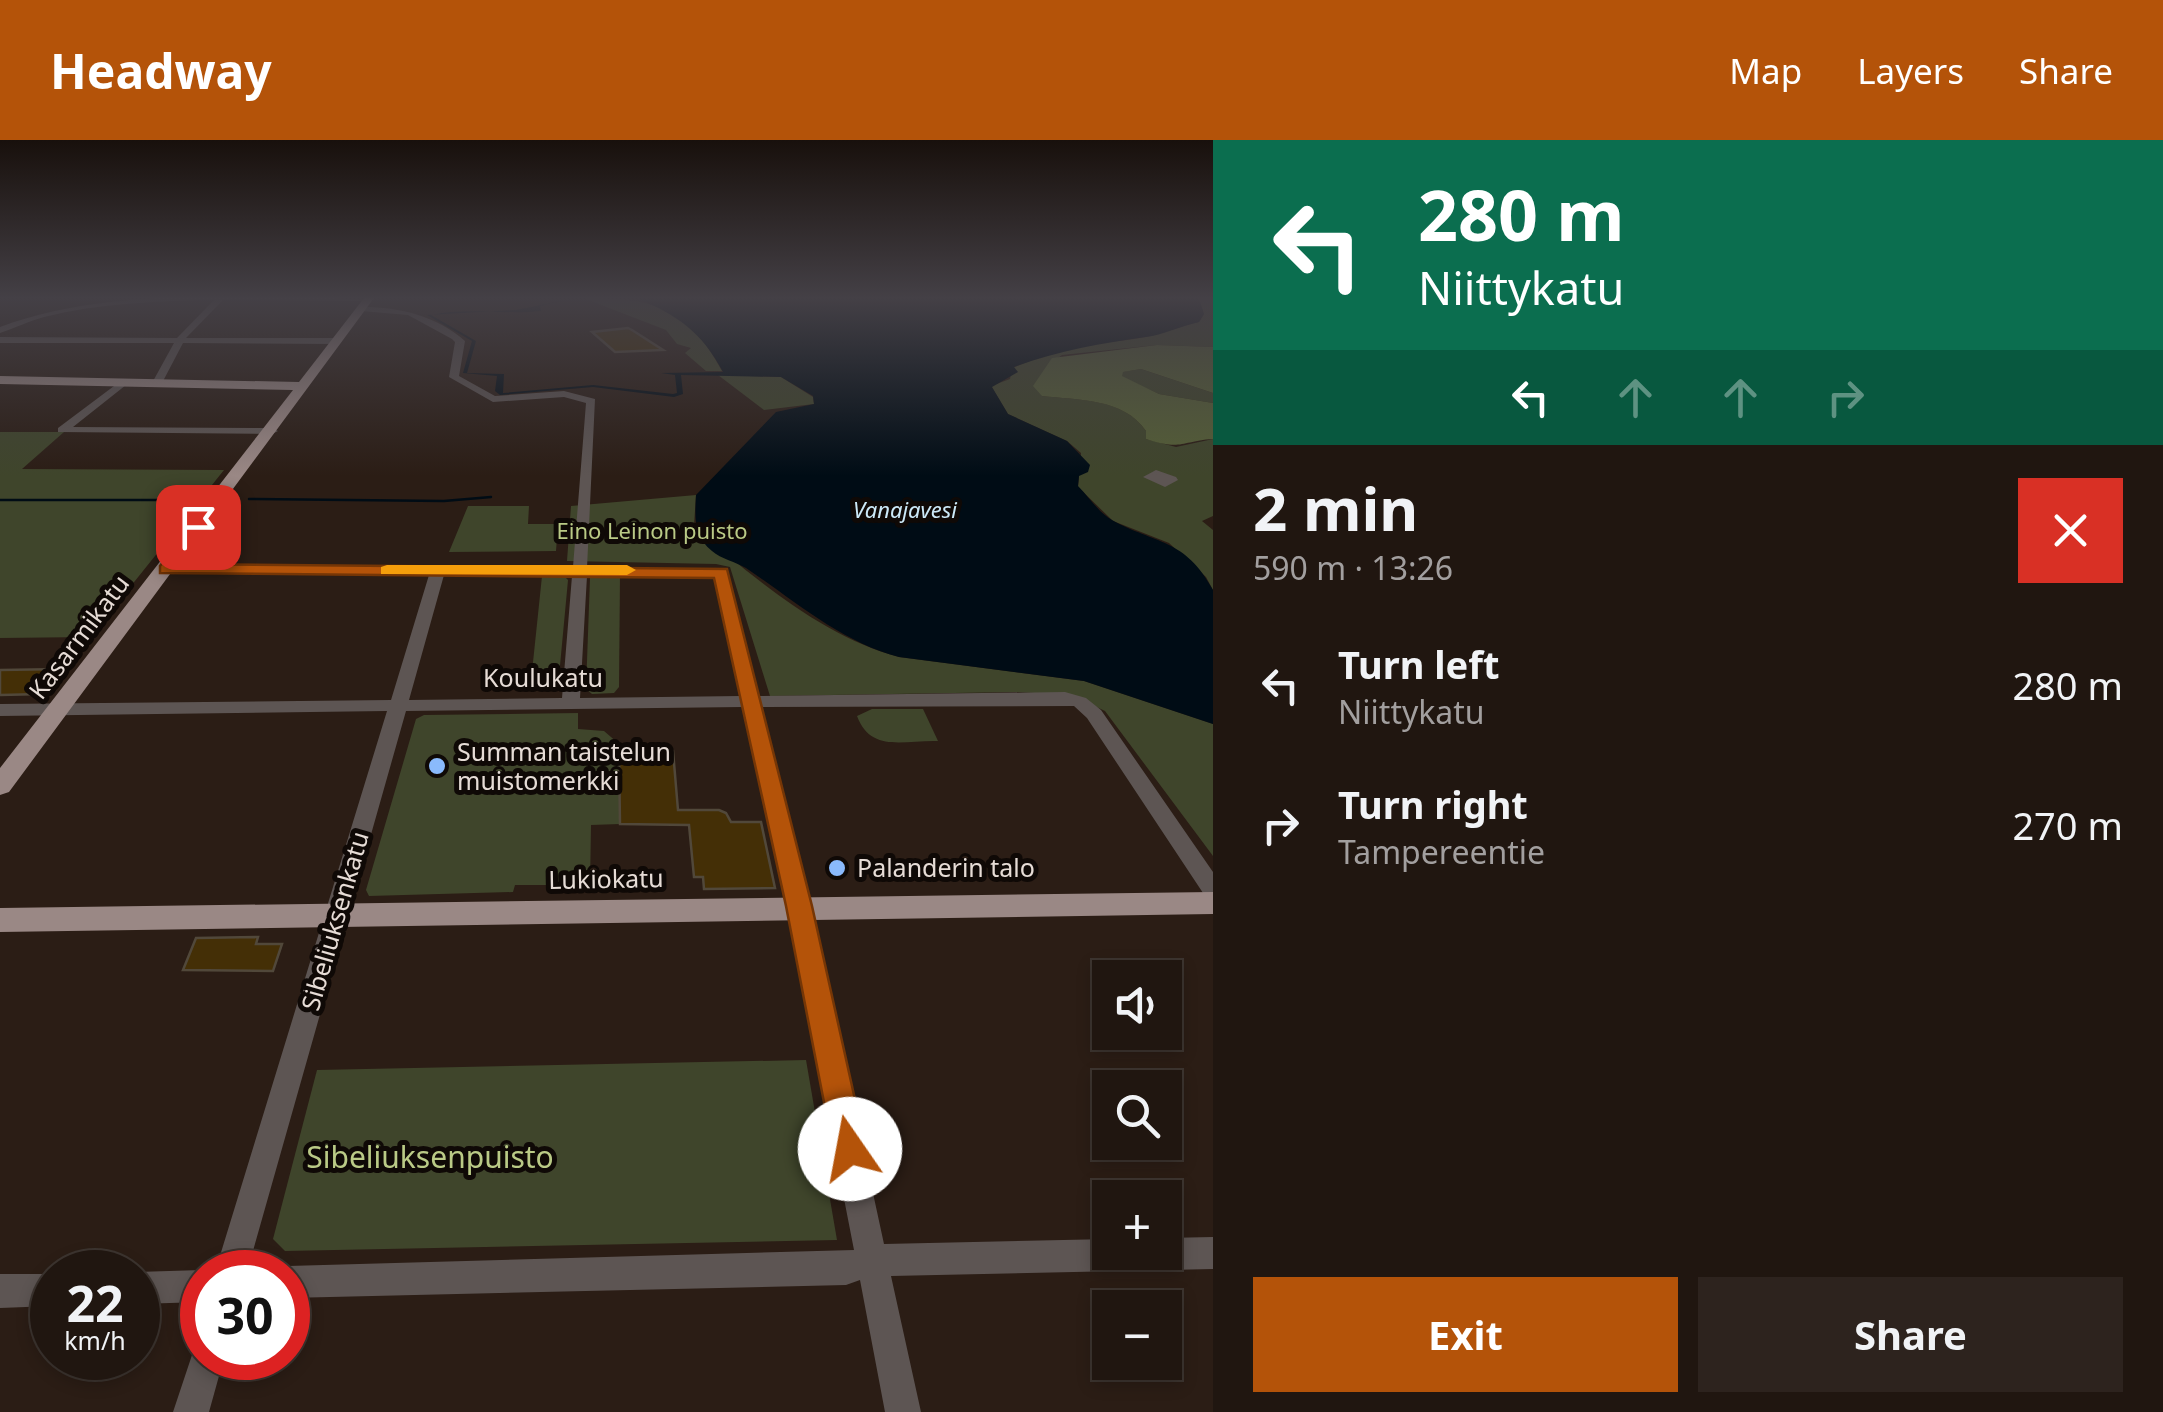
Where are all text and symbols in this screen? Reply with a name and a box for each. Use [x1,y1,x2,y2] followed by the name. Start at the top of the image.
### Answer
[50,38,272,103] text: Headway
[1729,47,1802,94] text: Map
[1857,47,1964,94] text: Layers
[2019,47,2113,94] text: Share
[1418,166,1625,262] text: 280 m
[1253,180,1383,310] icon: left
[1418,257,1624,318] text: Niittykatu
[1503,370,1558,425] icon: left
[1608,370,1663,425] icon: ahead
[1713,370,1768,425] icon: ahead
[1818,370,1873,425] icon: right
[1253,467,1418,549] text: 2 min
[2018,478,2123,583] button: close
[156,485,241,570] pin
[853,494,957,524] water label: Vanajavesi
[171,500,226,555] icon: arrive
[557,515,747,545] park label: Eino Leinon puisto
[1253,546,1453,589] text: 590 m · 13:26
[20,567,136,706] street label: Kasarmikatu
[1338,638,1500,690] text: Turn left
[1253,658,1308,713] icon: left
[2012,659,2123,711] text: 280 m
[483,660,603,694] street label: Koulukatu
[1338,690,1485,733] text: Niittykatu
[457,734,671,797] place label: Summan taistelun muistomerkki
[426,755,448,777] marker: Summan taistelun muistomerkki
[1338,778,1528,830] text: Turn right
[1253,798,1308,853] icon: right
[2012,799,2123,851] text: 270 m
[292,827,376,1014] street label: Sibeliuksenkatu
[1338,830,1545,873] text: Tampereentie
[857,850,1035,884] place label: Palanderin talo
[826,857,848,879] marker: Palanderin talo
[548,860,664,896] street label: Lukiokatu
[1092,960,1182,1380] map controls
[1092,960,1182,1050] button: sound
[1092,1070,1182,1160] button: search
[798,1097,902,1201] position arrow
[306,1136,554,1177] park label: Sibeliuksenpuisto
[1092,1180,1182,1270] button: +
[180,1250,310,1380] speed limit sign: 30
[66,1269,124,1337] text: 22
[1253,1277,1678,1392] button: Exit
[1698,1277,2123,1392] button: Share
[1092,1290,1182,1380] button: −
[64,1323,126,1357] text: km/h

